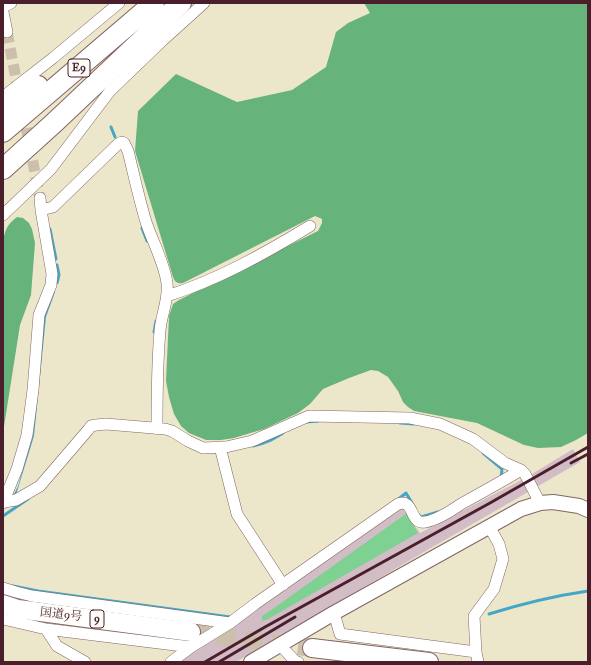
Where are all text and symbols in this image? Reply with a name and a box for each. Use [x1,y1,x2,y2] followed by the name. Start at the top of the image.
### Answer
[68,59,90,77] road number: E9
[39,605,83,625] street label: 国道9号
[90,610,104,628] road number: 9

